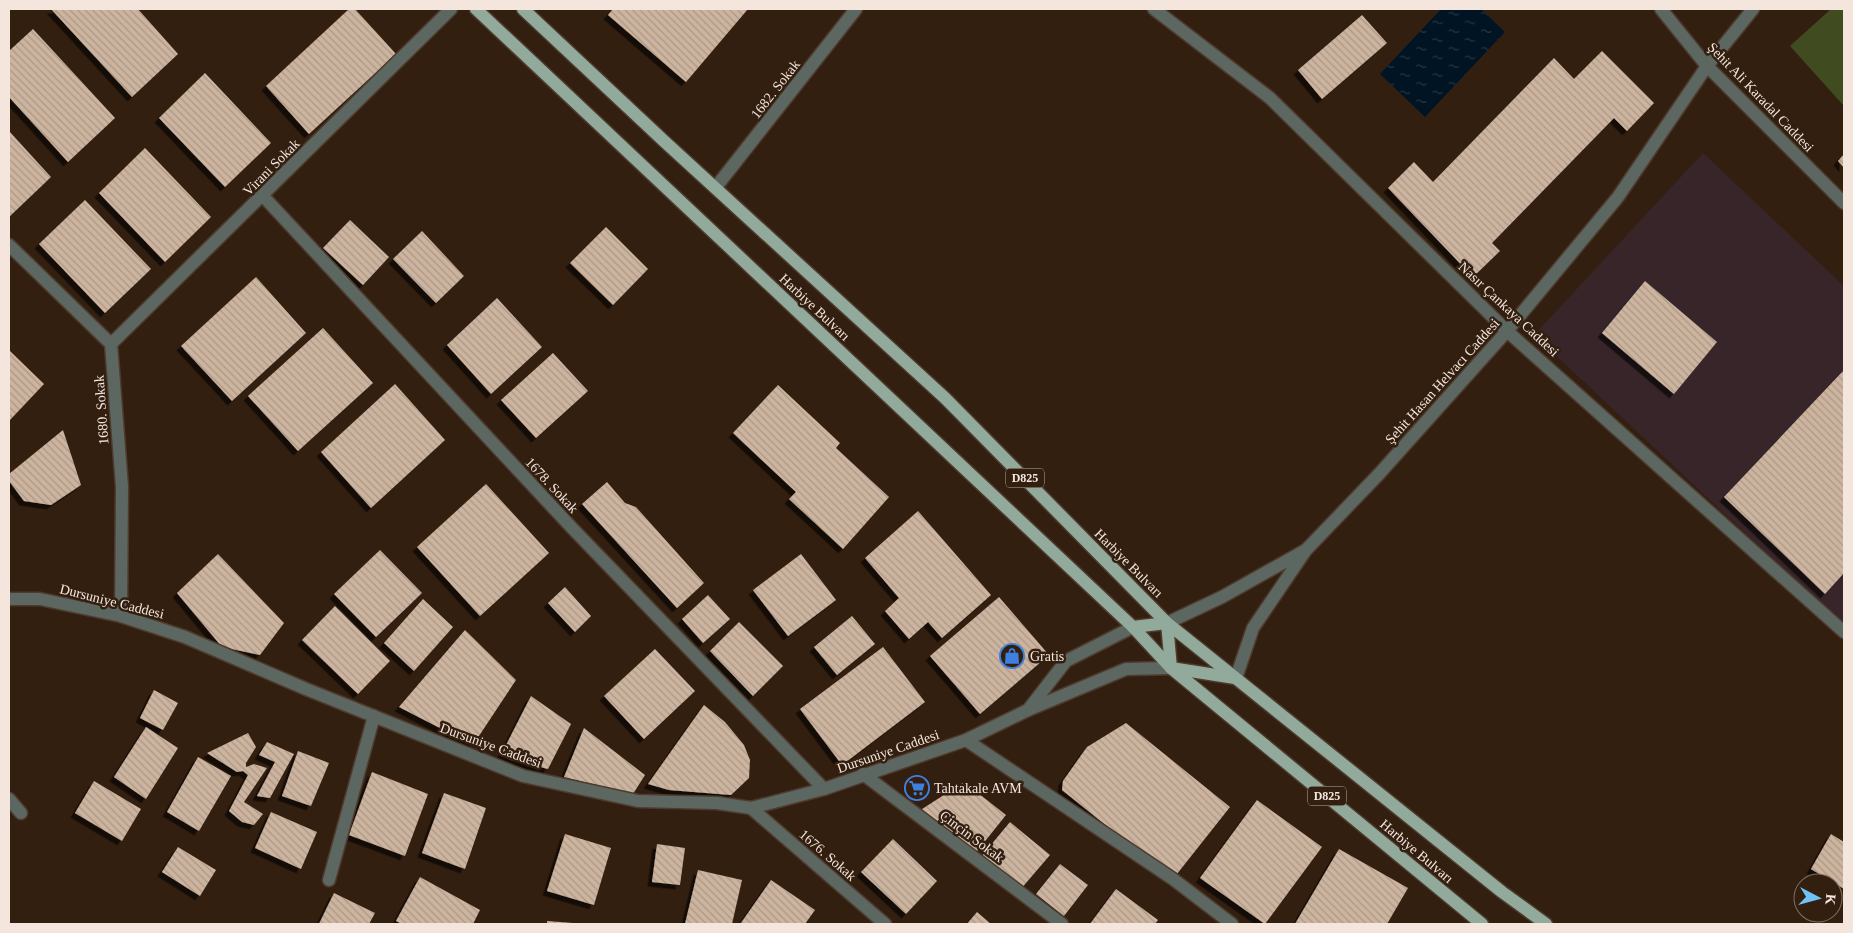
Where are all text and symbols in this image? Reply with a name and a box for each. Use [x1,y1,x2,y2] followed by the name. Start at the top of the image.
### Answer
[1705,40,1817,155] street label: Şehit Ali Karadal Caddesi
[748,57,803,122] street label: 1682. Sokak
[240,136,303,199] street label: Virani Sokak
[1455,259,1562,360] street label: Nasır Çankaya Caddesi
[776,271,853,344] street label: Harbiye Bulvarı
[1382,316,1503,447] street label: Şehit Hasan Helvacı Caddesi
[92,375,111,445] street label: 1680. Sokak
[522,455,581,516] street label: 1678. Sokak
[1006,468,1044,488] road number: D825
[1091,526,1166,601] street label: Harbiye Bulvarı
[58,581,166,622] street label: Dursuniye Caddesi
[999,643,1025,669] shop icon: Gratis
[1030,649,1064,664] place label: Gratis
[438,720,544,771] street label: Dursuniye Caddesi
[835,727,941,776] street label: Dursuniye Caddesi
[904,775,930,801] supermarket icon: Tahtakale AVM
[934,781,1022,796] place label: Tahtakale AVM
[1308,786,1346,806] road number: D825
[937,808,1006,865] street label: Çinçin Sokak
[1377,817,1456,886] street label: Harbiye Bulvarı
[796,827,859,884] street label: 1676. Sokak
[1793,873,1843,923] north arrow
[1822,893,1838,906] text: K

